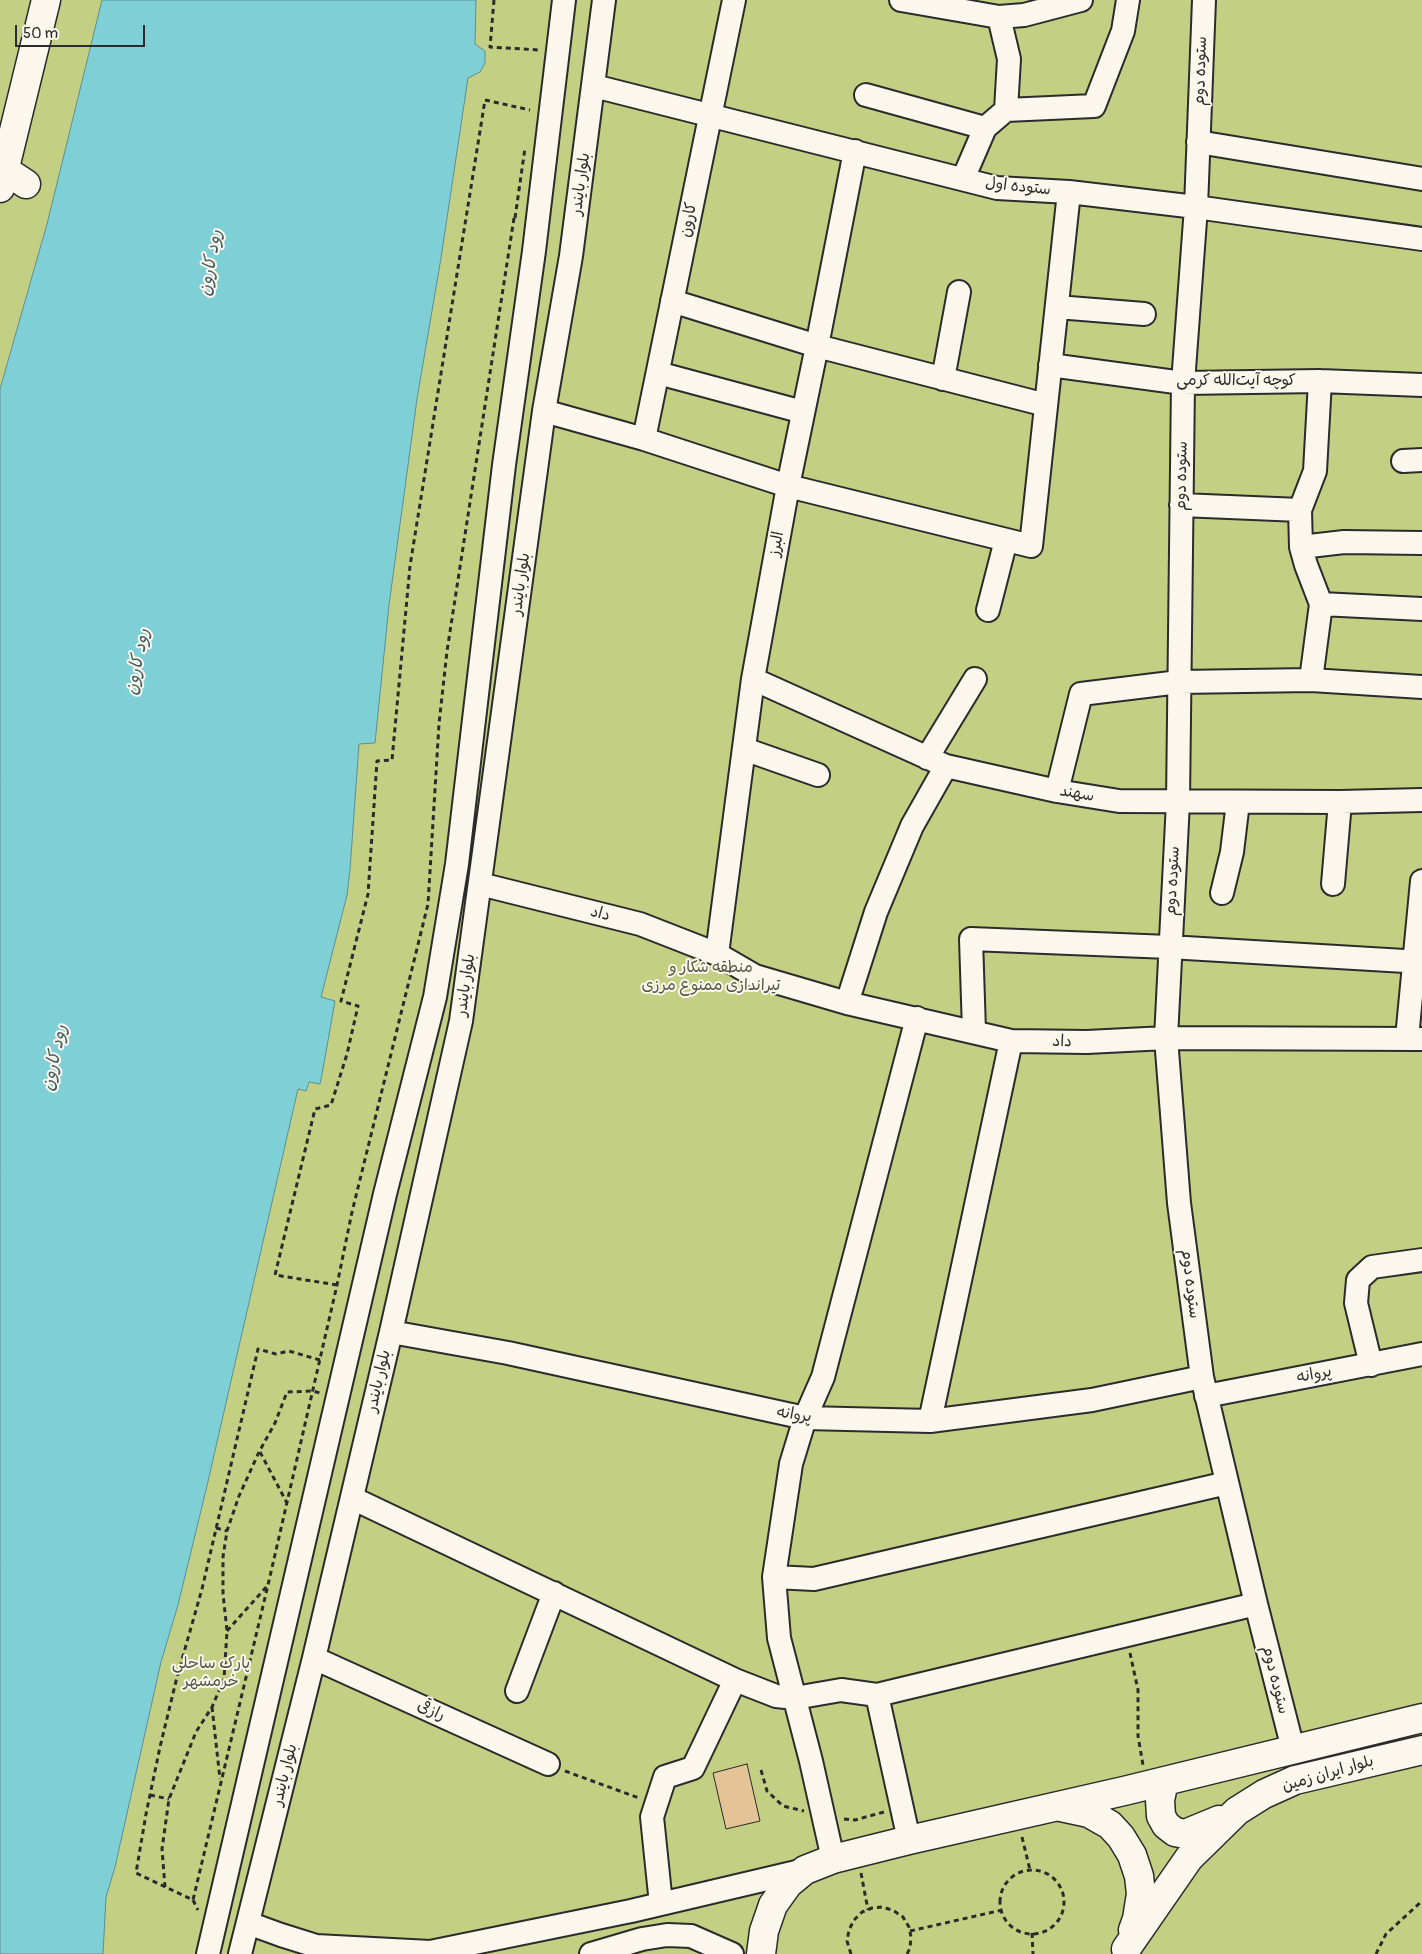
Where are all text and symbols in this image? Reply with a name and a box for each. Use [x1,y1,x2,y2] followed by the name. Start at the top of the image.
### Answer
[18,15,148,47] scale bar
[23,24,58,43] text: 50 m
[1190,36,1212,106] street label: ستوده دوم
[567,151,595,217] street label: بلوار بایندر
[984,174,1052,200] street label: ستوده اول
[676,201,702,239] street label: کارون
[195,228,227,298] water label: رود کارون
[1176,371,1296,391] street label: کوچه آیت‌الله کرمی
[1172,441,1192,511] street label: ستوده دوم
[765,530,789,558] street label: البرز
[507,551,535,617] street label: بلوار بایندر
[121,627,155,697] water label: رود کارون
[1058,782,1096,806] street label: سهند
[1162,846,1184,916] street label: ستوده دوم
[588,902,612,926] street label: داد
[452,952,480,1018] street label: بلوار بایندر
[641,958,781,996] park label: منطقه شکار و تیراندازی ممنوع مرزی
[37,1023,73,1093] water label: رود کارون
[1052,1032,1072,1052] street label: داد
[1176,1248,1204,1320] street label: ستوده دوم
[363,1348,395,1414] street label: بلوار بایندر
[1295,1362,1333,1388] street label: پروانه
[775,1403,813,1427] street label: پروانه
[1257,1644,1293,1716] street label: ستوده دوم
[172,1654,250,1692] park label: پارک ساحلی خرمشهر
[414,1696,448,1726] street label: رازقی
[268,1742,302,1808] street label: بلوار بایندر
[1280,1752,1376,1796] street label: بلوار ایران زمین

